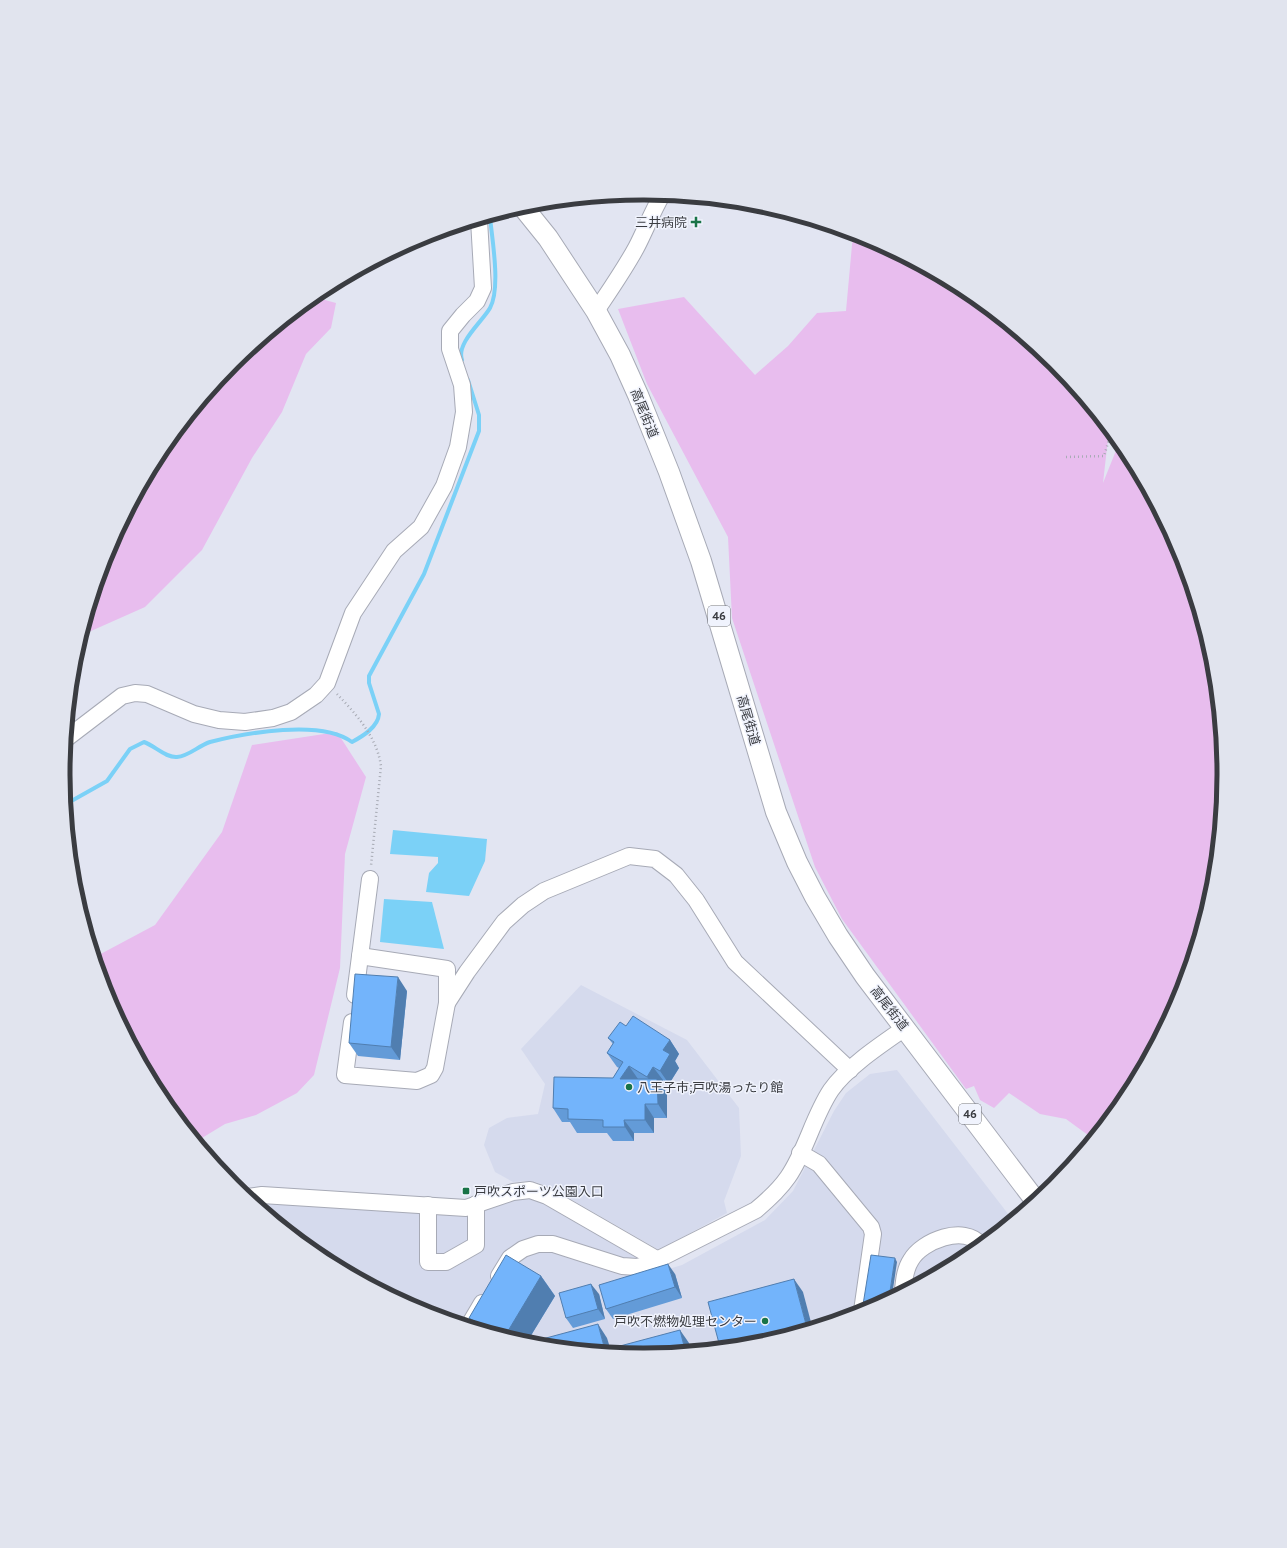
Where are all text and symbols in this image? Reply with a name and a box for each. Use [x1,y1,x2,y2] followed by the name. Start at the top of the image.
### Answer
[635,214,687,231] place label: 三井病院
[690,216,702,228] marker: 三井病院
[627,386,662,440] street label: 高尾街道
[708,606,730,626] road number: 46
[733,693,764,747] street label: 高尾街道
[867,983,912,1034] street label: 高尾街道
[637,1079,783,1096] place label: 八王子市;戸吹湯ったり館
[624,1082,634,1092] marker: 八王子市;戸吹湯ったり館
[959,1104,981,1124] road number: 46
[474,1183,604,1200] place label: 戸吹スポーツ公園入口
[461,1186,471,1196] marker: 戸吹スポーツ公園入口
[614,1313,757,1330] place label: 戸吹不燃物処理センター
[760,1316,770,1326] marker: 戸吹不燃物処理センター

